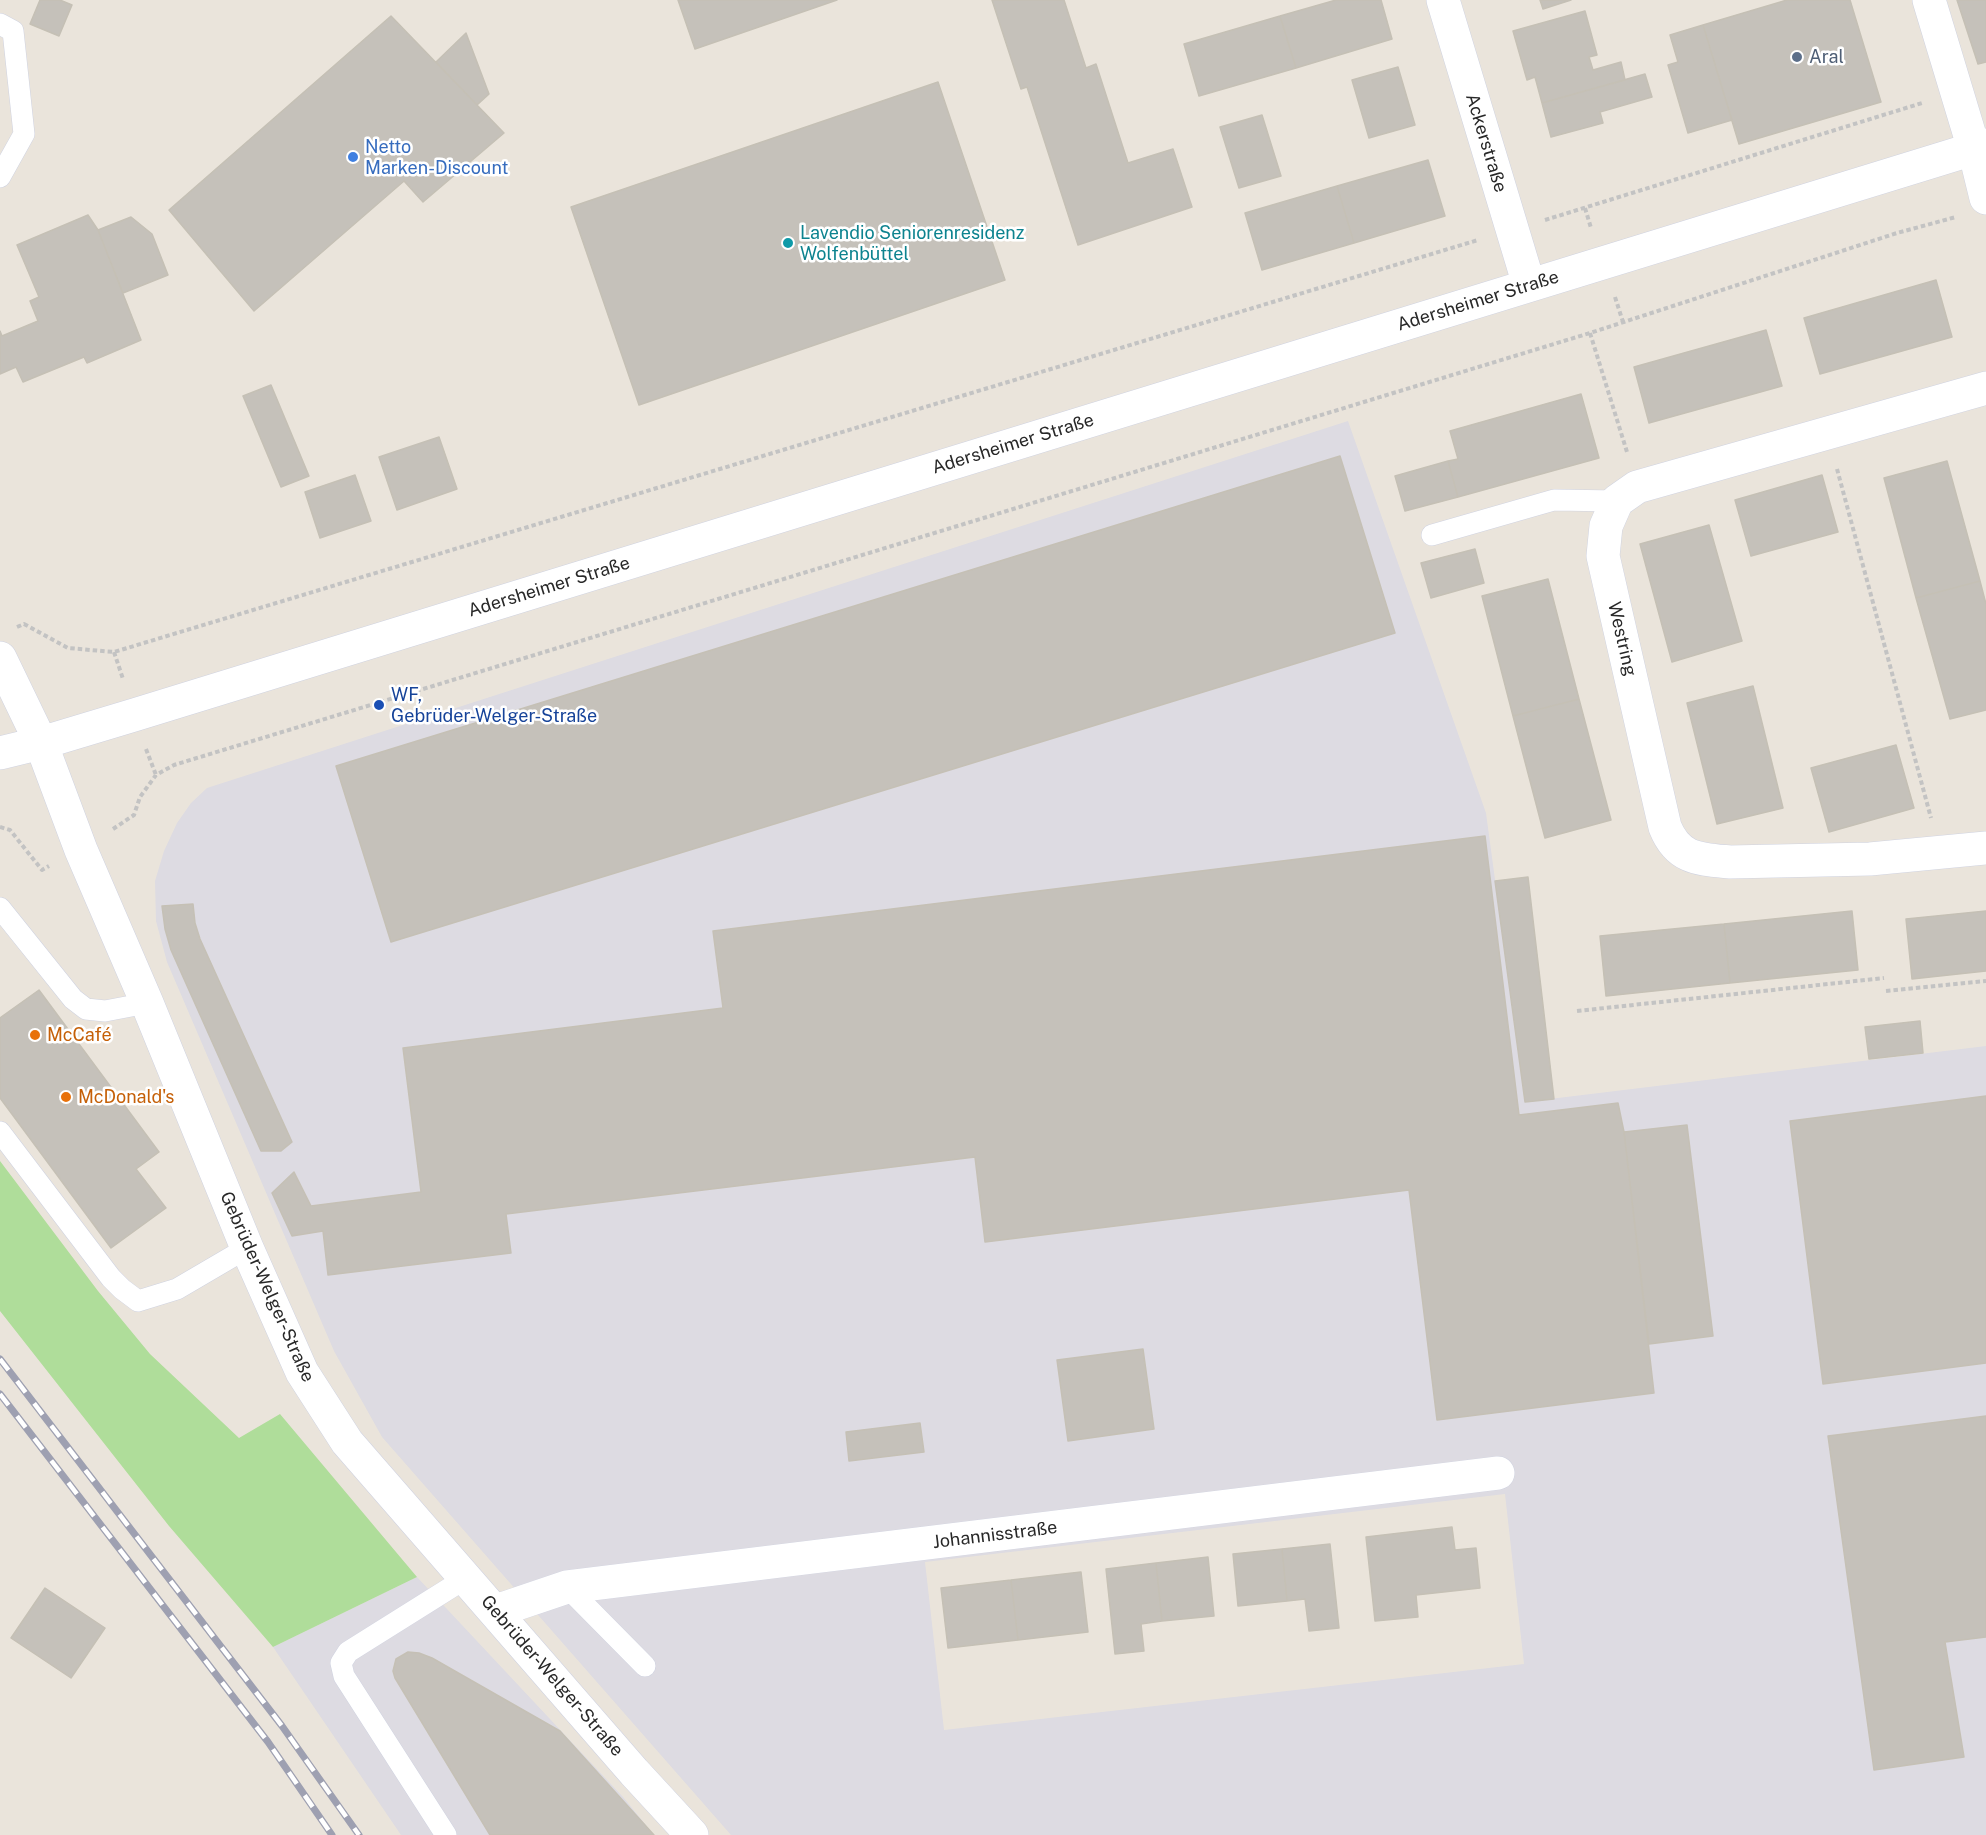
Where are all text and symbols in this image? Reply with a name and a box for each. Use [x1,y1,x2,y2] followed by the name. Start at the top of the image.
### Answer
[1809,46,1844,68] place label: Aral
[1790,50,1804,64] marker: Aral
[1461,91,1511,195] street label: Ackerstraße
[365,136,508,178] place label: Netto Marken-Discount
[346,150,360,164] marker: Netto Marken-Discount
[800,222,1024,264] place label: Lavendio Seniorenresidenz Wolfenbüttel
[781,236,795,250] marker: Lavendio Seniorenresidenz Wolfenbüttel
[1394,266,1562,336] street label: Adersheimer Straße
[929,409,1097,479] street label: Adersheimer Straße
[465,552,633,622] street label: Adersheimer Straße
[1603,600,1641,678] street label: Westring
[391,684,597,726] place label: WF, Gebrüder-Welger-Straße
[372,698,386,712] marker: WF, Gebrüder-Welger-Straße
[47,1024,112,1046] place label: McCafé
[28,1028,42,1042] marker: McCafé
[78,1086,174,1108] place label: McDonald's
[59,1090,73,1104] marker: McDonald's
[215,1188,319,1386] street label: Gebrüder-Welger-Straße
[932,1517,1058,1553] street label: Johannisstraße
[476,1591,628,1761] street label: Gebrüder-Welger-Straße

